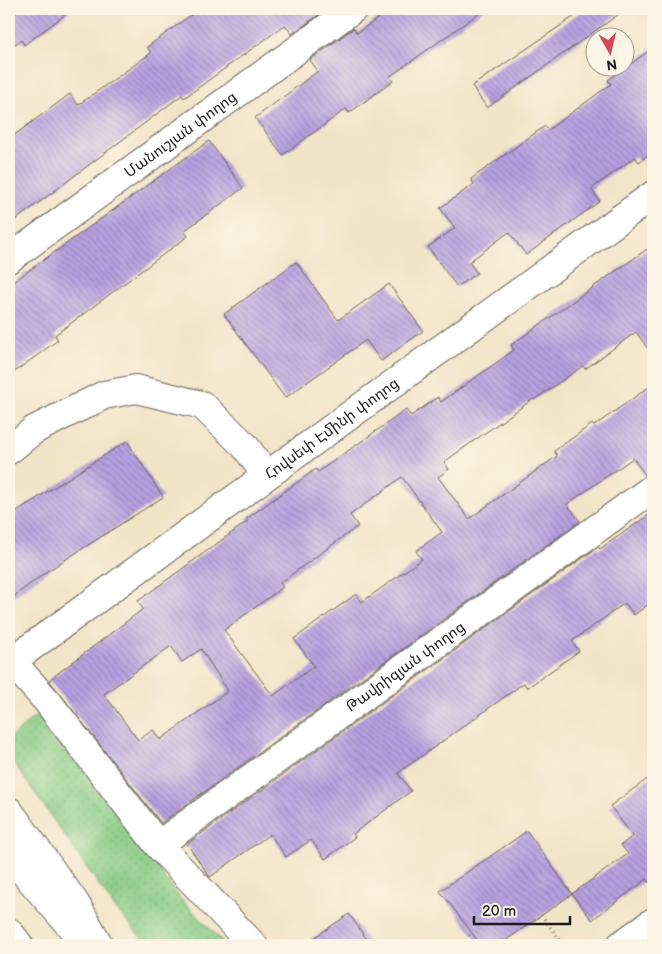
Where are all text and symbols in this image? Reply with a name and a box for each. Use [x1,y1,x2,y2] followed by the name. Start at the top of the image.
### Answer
[584,28,634,78] north arrow
[605,55,618,74] text: N
[121,87,240,182] street label: Մանուշյան փողոց
[261,373,403,483] street label: Հովսեփ Էմինի փողոց
[342,617,469,716] street label: Թավրիզյան փողոց
[474,894,571,926] scale bar
[482,902,516,921] text: 20 m

